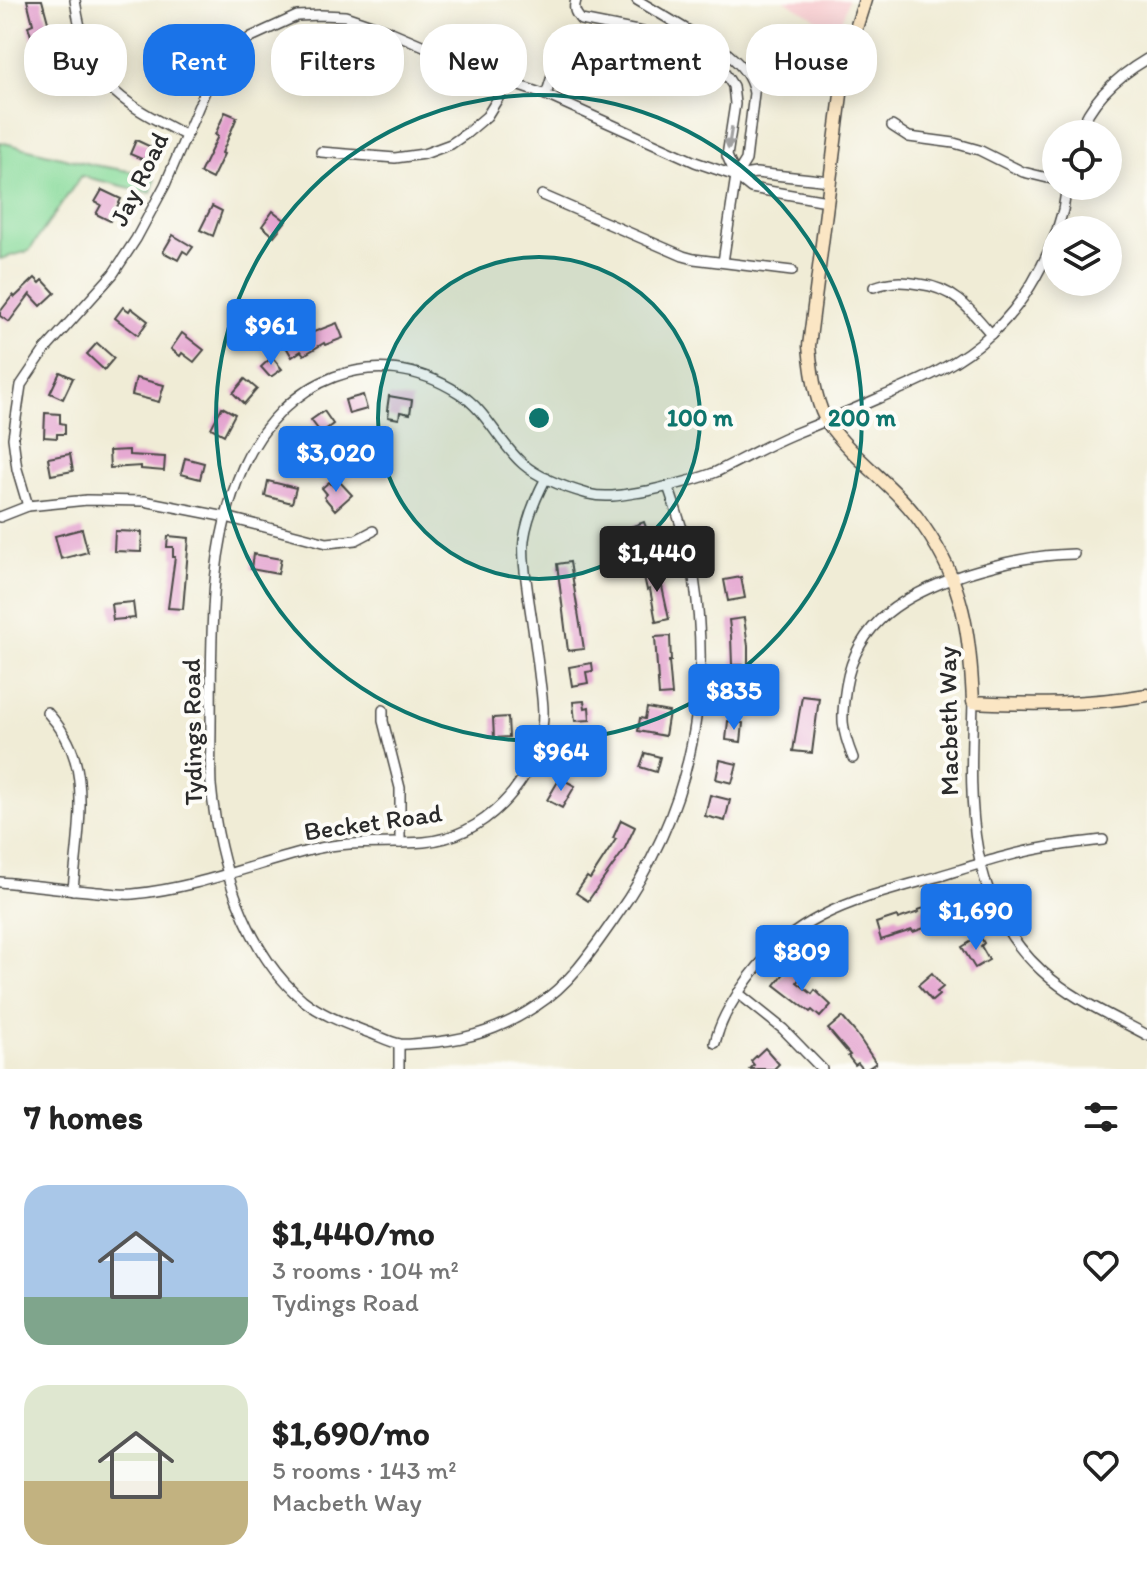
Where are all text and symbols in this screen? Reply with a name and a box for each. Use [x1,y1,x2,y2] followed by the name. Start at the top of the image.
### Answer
[24,24,127,96] chip: Buy
[143,24,255,96] chip: Rent
[271,24,404,96] chip: Filters
[420,24,527,96] chip: New
[543,24,730,96] chip: Apartment
[746,24,877,96] chip: House
[1042,120,1122,296] map controls
[1042,120,1122,200] button: locate
[723,126,735,151] one-way arrow
[103,127,175,231] street label: Jay Road
[1042,216,1122,296] button: layers
[224,299,318,367] pin: $961
[245,309,297,341] text: $961
[667,403,734,432] text: 100 m
[828,403,897,432] text: 200 m
[525,404,553,432] centre of rings
[271,426,401,494] pin: $3,020
[296,436,376,468] text: $3,020
[592,526,722,594] pin: $1,440
[618,536,696,568] text: $1,440
[931,646,965,796] street label: Macbeth Way
[175,658,209,806] street label: Tydings Road
[687,664,781,732] pin: $835
[706,674,762,706] text: $835
[514,725,608,793] pin: $964
[533,735,589,767] text: $964
[302,796,445,848] street label: Becket Road
[911,884,1041,952] pin: $1,690
[939,894,1013,926] text: $1,690
[755,925,849,993] pin: $809
[773,935,831,967] text: $809
[1079,1095,1123,1139] icon: filters
[24,1097,143,1138] text: 7 homes
[272,1213,435,1254] text: $1,440/mo
[88,1217,184,1313] icon: home
[1079,1243,1123,1287] icon: heart
[272,1254,459,1286] text: 3 rooms · 104 m²
[272,1286,419,1318] text: Tydings Road
[272,1413,430,1454] text: $1,690/mo
[88,1417,184,1513] icon: home
[1079,1443,1123,1487] icon: heart
[272,1454,457,1486] text: 5 rooms · 143 m²
[272,1486,422,1518] text: Macbeth Way

